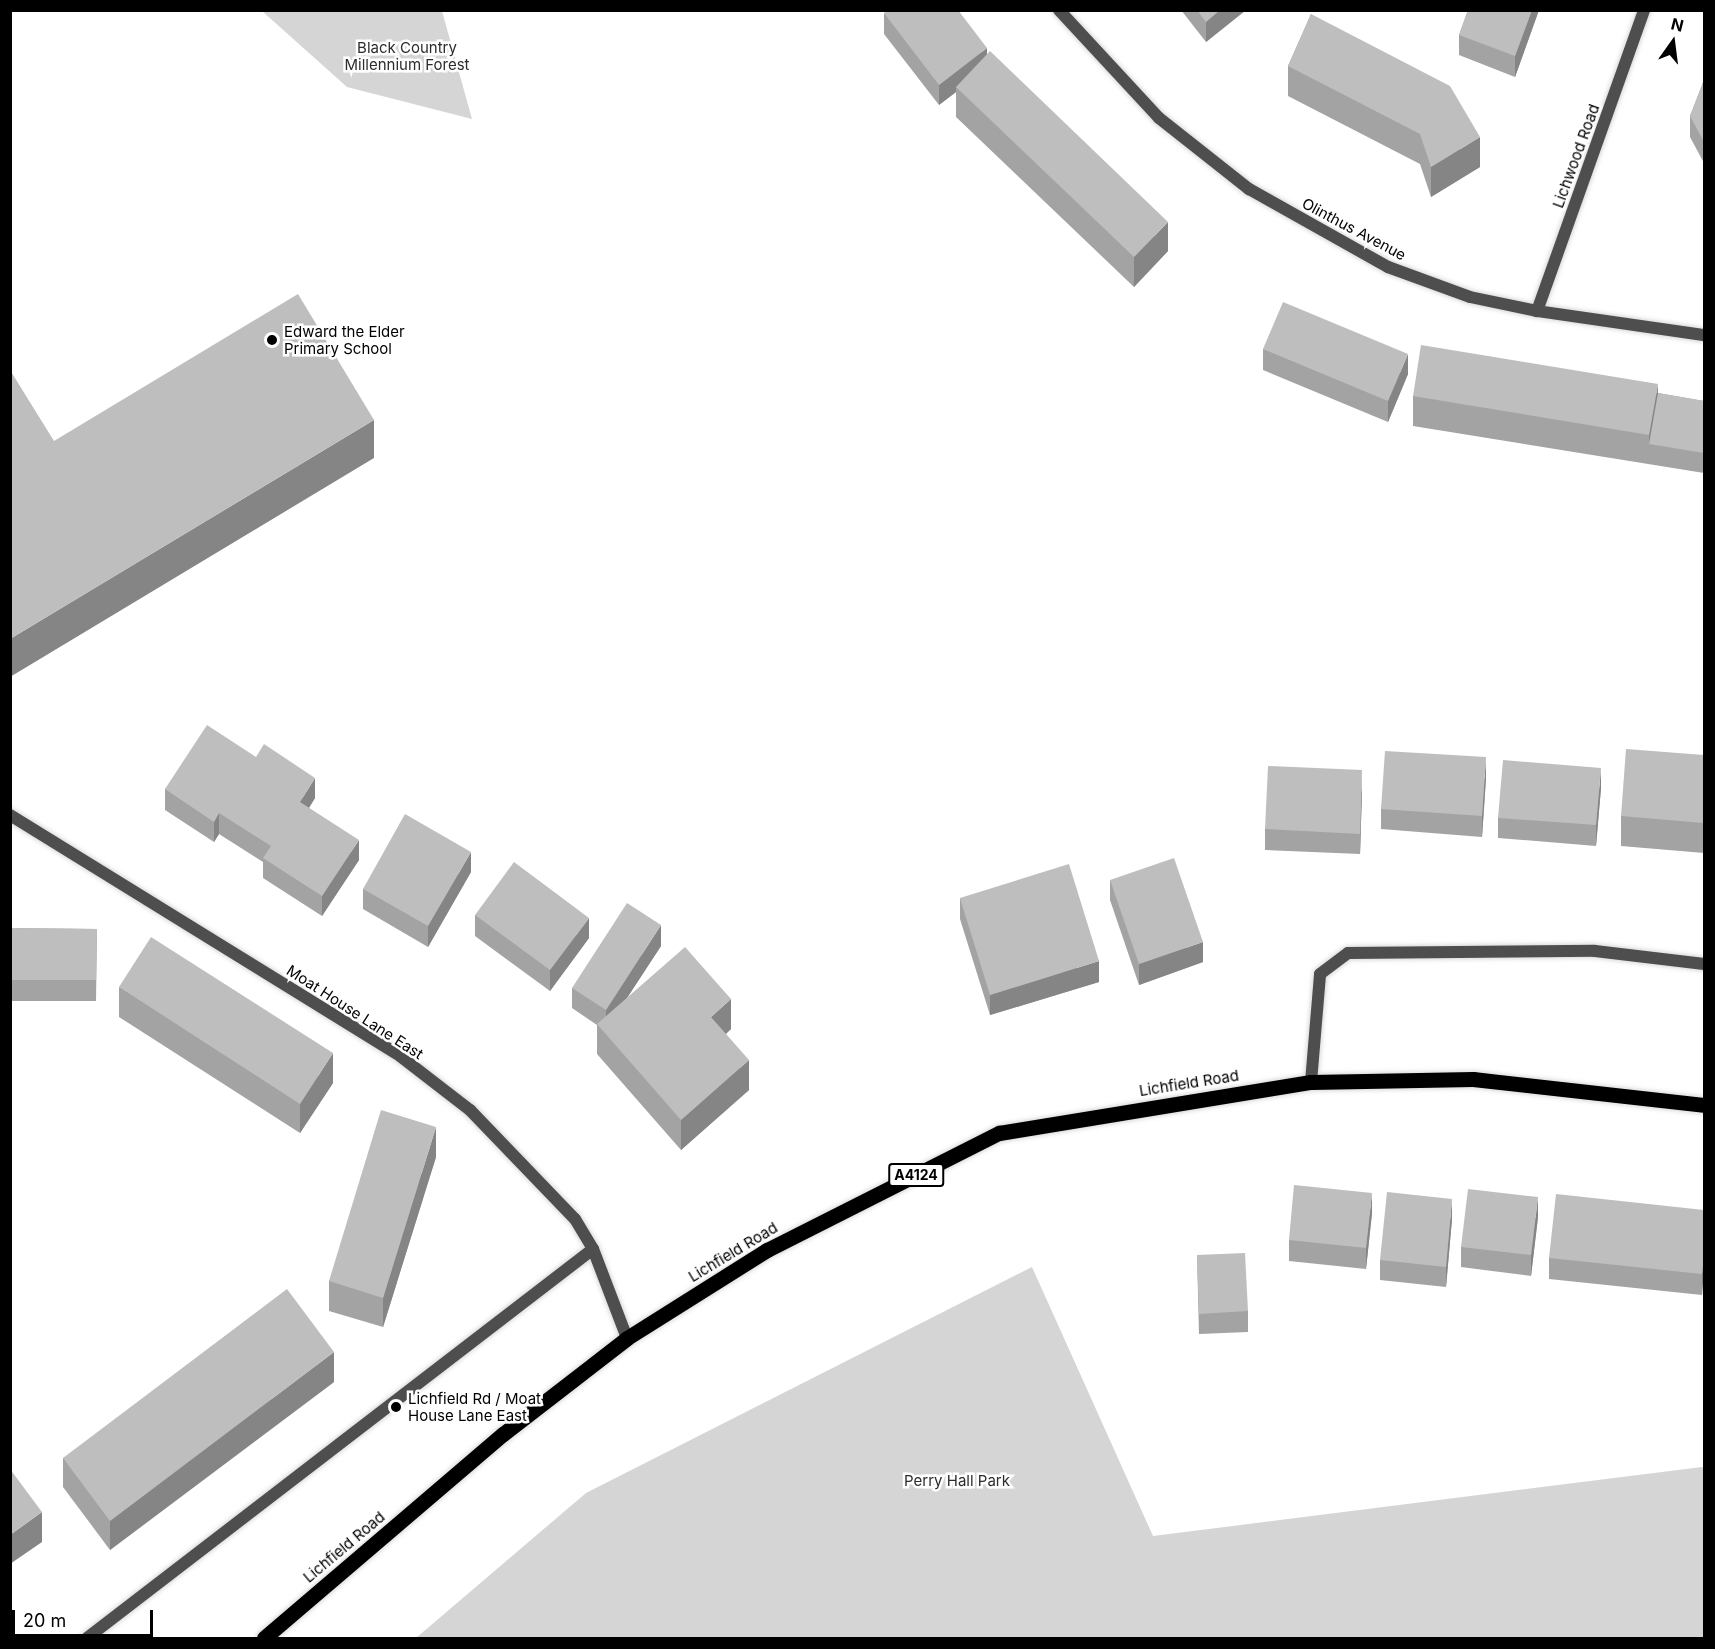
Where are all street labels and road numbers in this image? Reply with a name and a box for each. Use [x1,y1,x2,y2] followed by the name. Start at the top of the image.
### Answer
[1549,102,1603,210] street label: Lichwood Road
[1299,194,1409,264] street label: Olinthus Avenue
[283,961,427,1063] street label: Moat House Lane East
[1138,1066,1240,1100] street label: Lichfield Road
[888,1164,944,1186] road number: A4124
[685,1218,781,1286] street label: Lichfield Road
[300,1508,388,1586] street label: Lichfield Road

